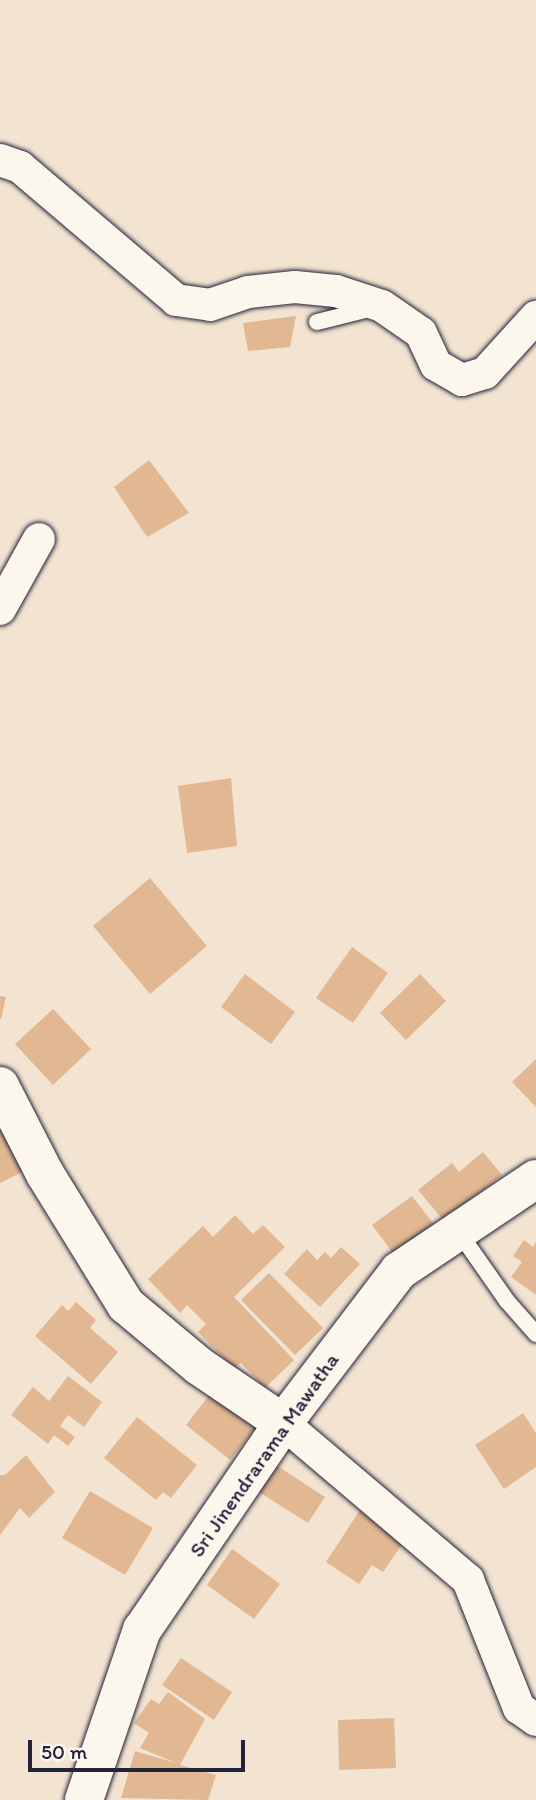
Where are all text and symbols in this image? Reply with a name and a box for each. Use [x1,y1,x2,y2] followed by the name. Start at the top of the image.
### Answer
[184,1348,344,1562] street label: Sri Jinendrarama Mawatha
[32,1727,248,1771] scale bar
[41,1739,87,1764] text: 50 m

